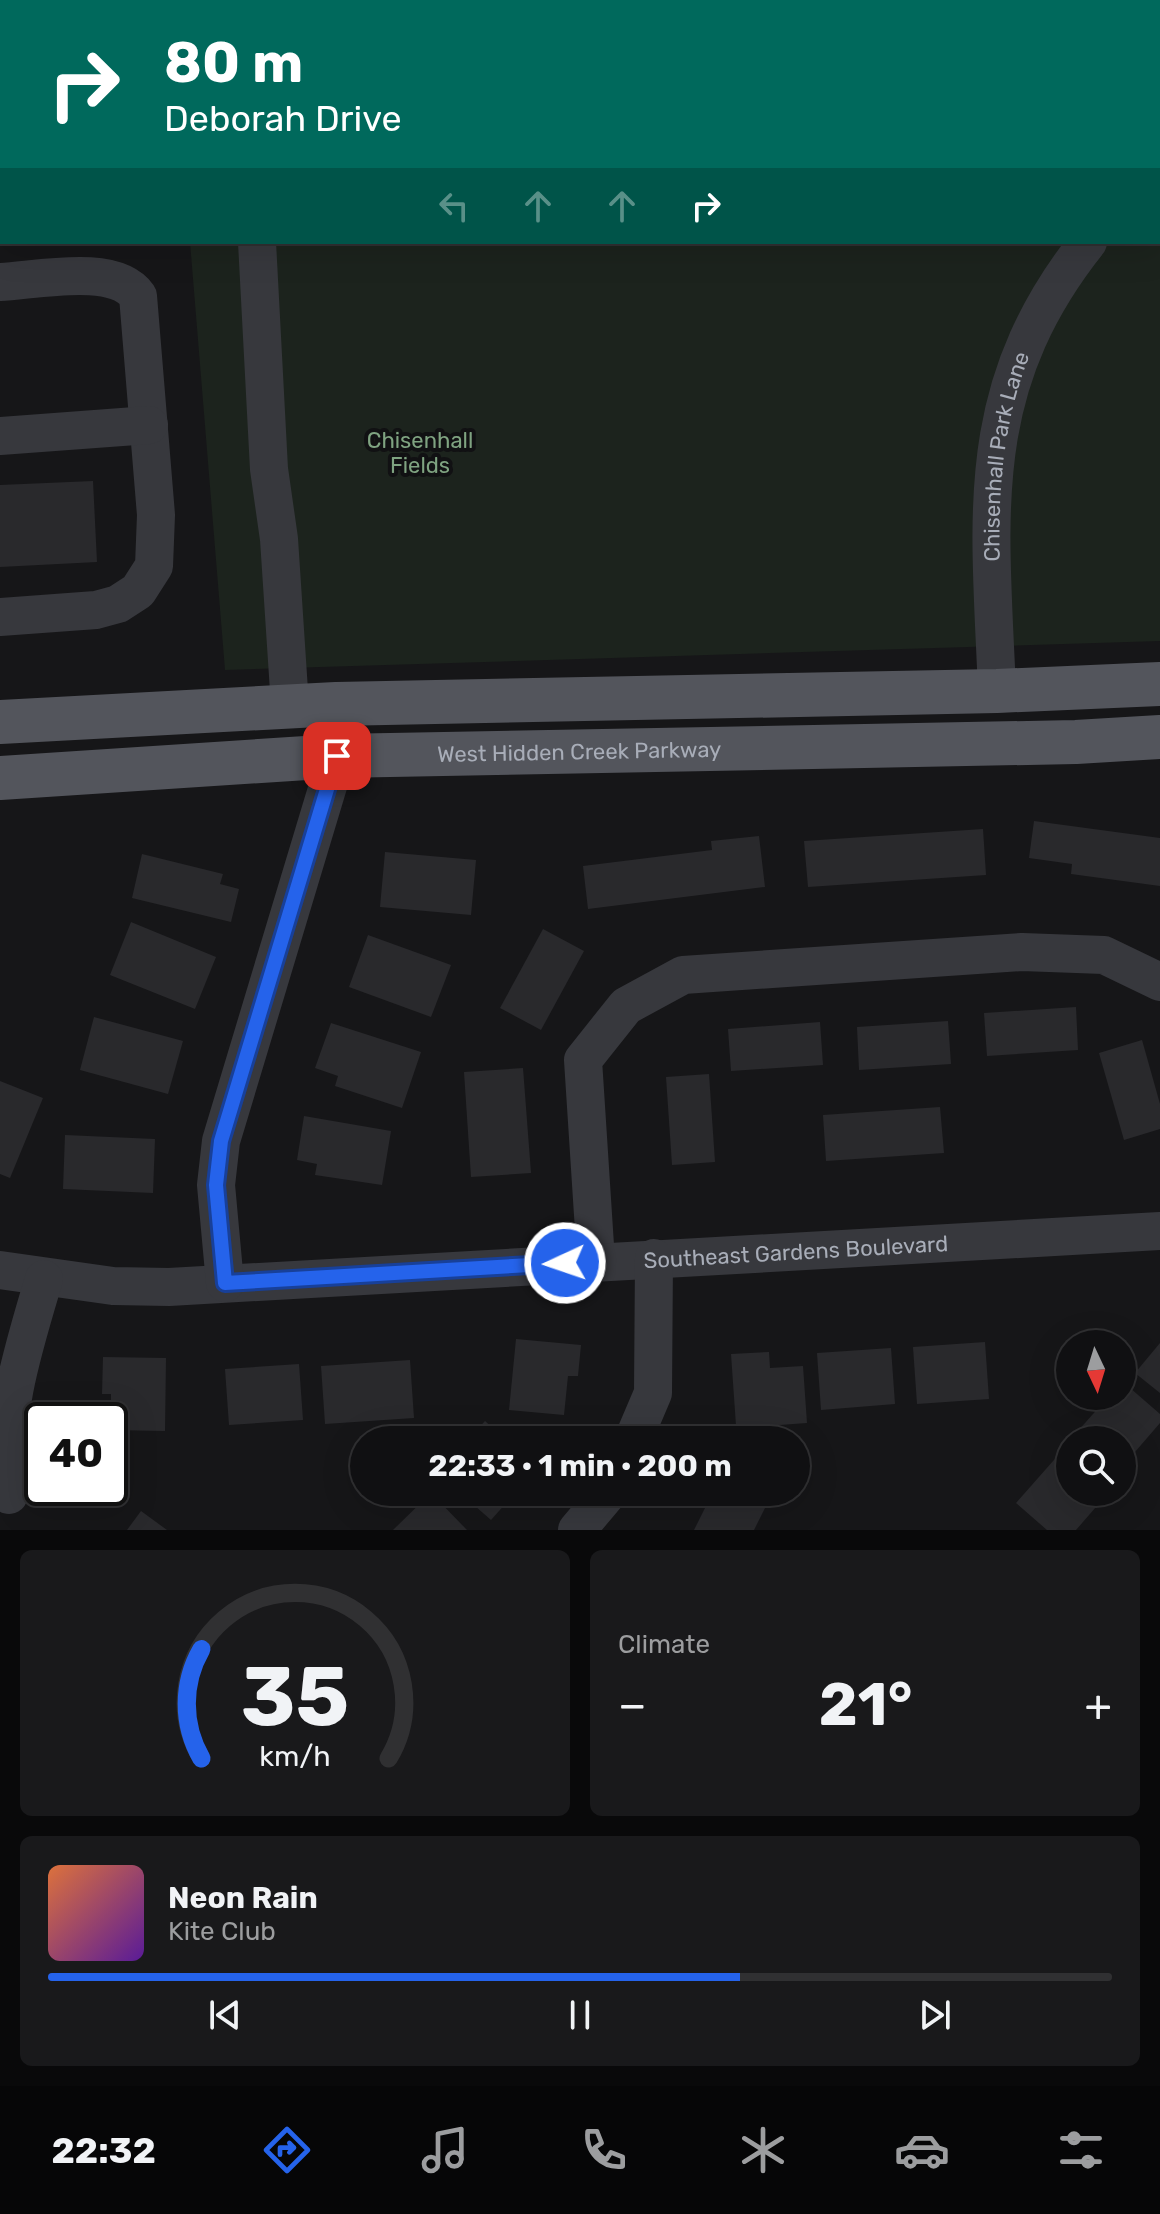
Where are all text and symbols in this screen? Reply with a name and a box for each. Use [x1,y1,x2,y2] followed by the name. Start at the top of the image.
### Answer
[164,30,303,96] text: 80 m
[32,32,136,136] icon: right
[164,97,402,140] text: Deborah Drive
[432,184,476,228] icon: left
[516,184,560,228] icon: ahead
[600,184,644,228] icon: ahead
[684,184,728,228] icon: right
[978,347,1035,562] street label: Chisenhall Park Lane
[367,427,473,479] park label: Chisenhall Fields
[303,722,371,790] pin
[315,734,359,778] icon: arrive
[437,735,722,768] street label: West Hidden Creek Parkway
[523,1221,607,1305] position arrow
[643,1229,949,1274] street label: Southeast Gardens Boulevard
[1056,1330,1136,1410] north arrow
[1056,1330,1136,1506] map controls
[24,1402,128,1506] speed limit sign: 40
[1056,1426,1136,1506] button: search
[428,1448,732,1484] text: 22:33 · 1 min · 200 m
[618,1629,710,1660] text: Climate
[241,1647,349,1746] text: 35
[819,1669,912,1740] text: 21°
[618,1679,647,1731] text: −
[1085,1679,1112,1731] text: +
[259,1739,331,1773] text: km/h
[168,1880,318,1916] text: Neon Rain
[168,1916,276,1947] text: Kite Club
[203,1993,247,2037] icon: previous
[558,1993,602,2037] icon: pause
[913,1993,957,2037] icon: next
[259,2122,315,2178] icon: directions
[417,2122,473,2178] icon: music
[576,2122,632,2178] icon: phone
[735,2122,791,2178] icon: climate
[894,2122,950,2178] icon: car
[1053,2122,1109,2178] icon: filters
[51,2129,156,2172] text: 22:32

